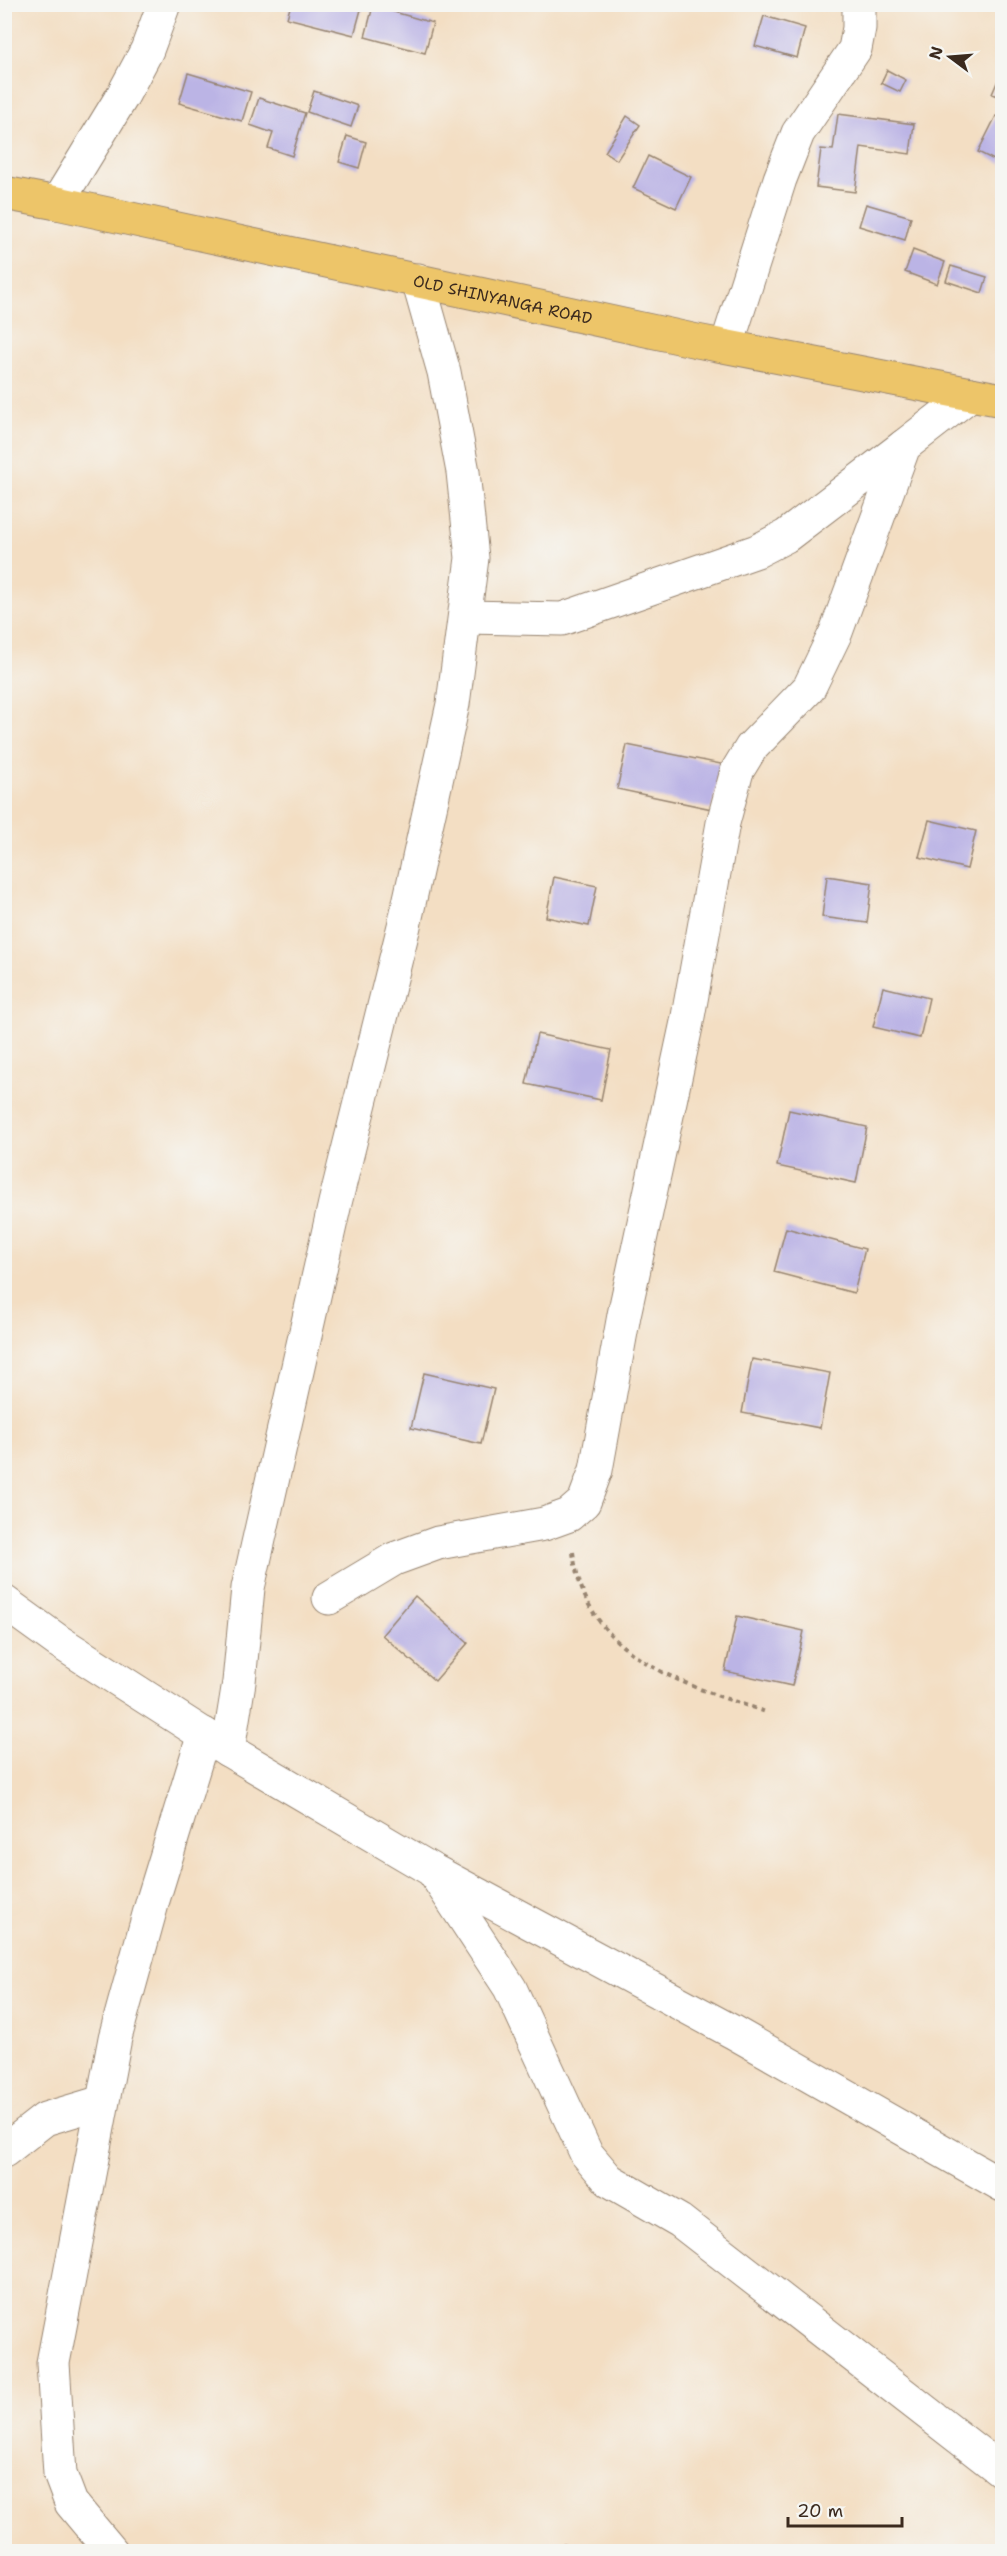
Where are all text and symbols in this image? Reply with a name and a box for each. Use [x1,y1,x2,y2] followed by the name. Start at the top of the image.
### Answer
[920,27,980,87] north arrow
[924,44,948,62] text: N
[411,270,594,329] street label: OLD SHINYANGA ROAD
[788,2490,902,2528] scale bar
[797,2499,843,2523] text: 20 m

